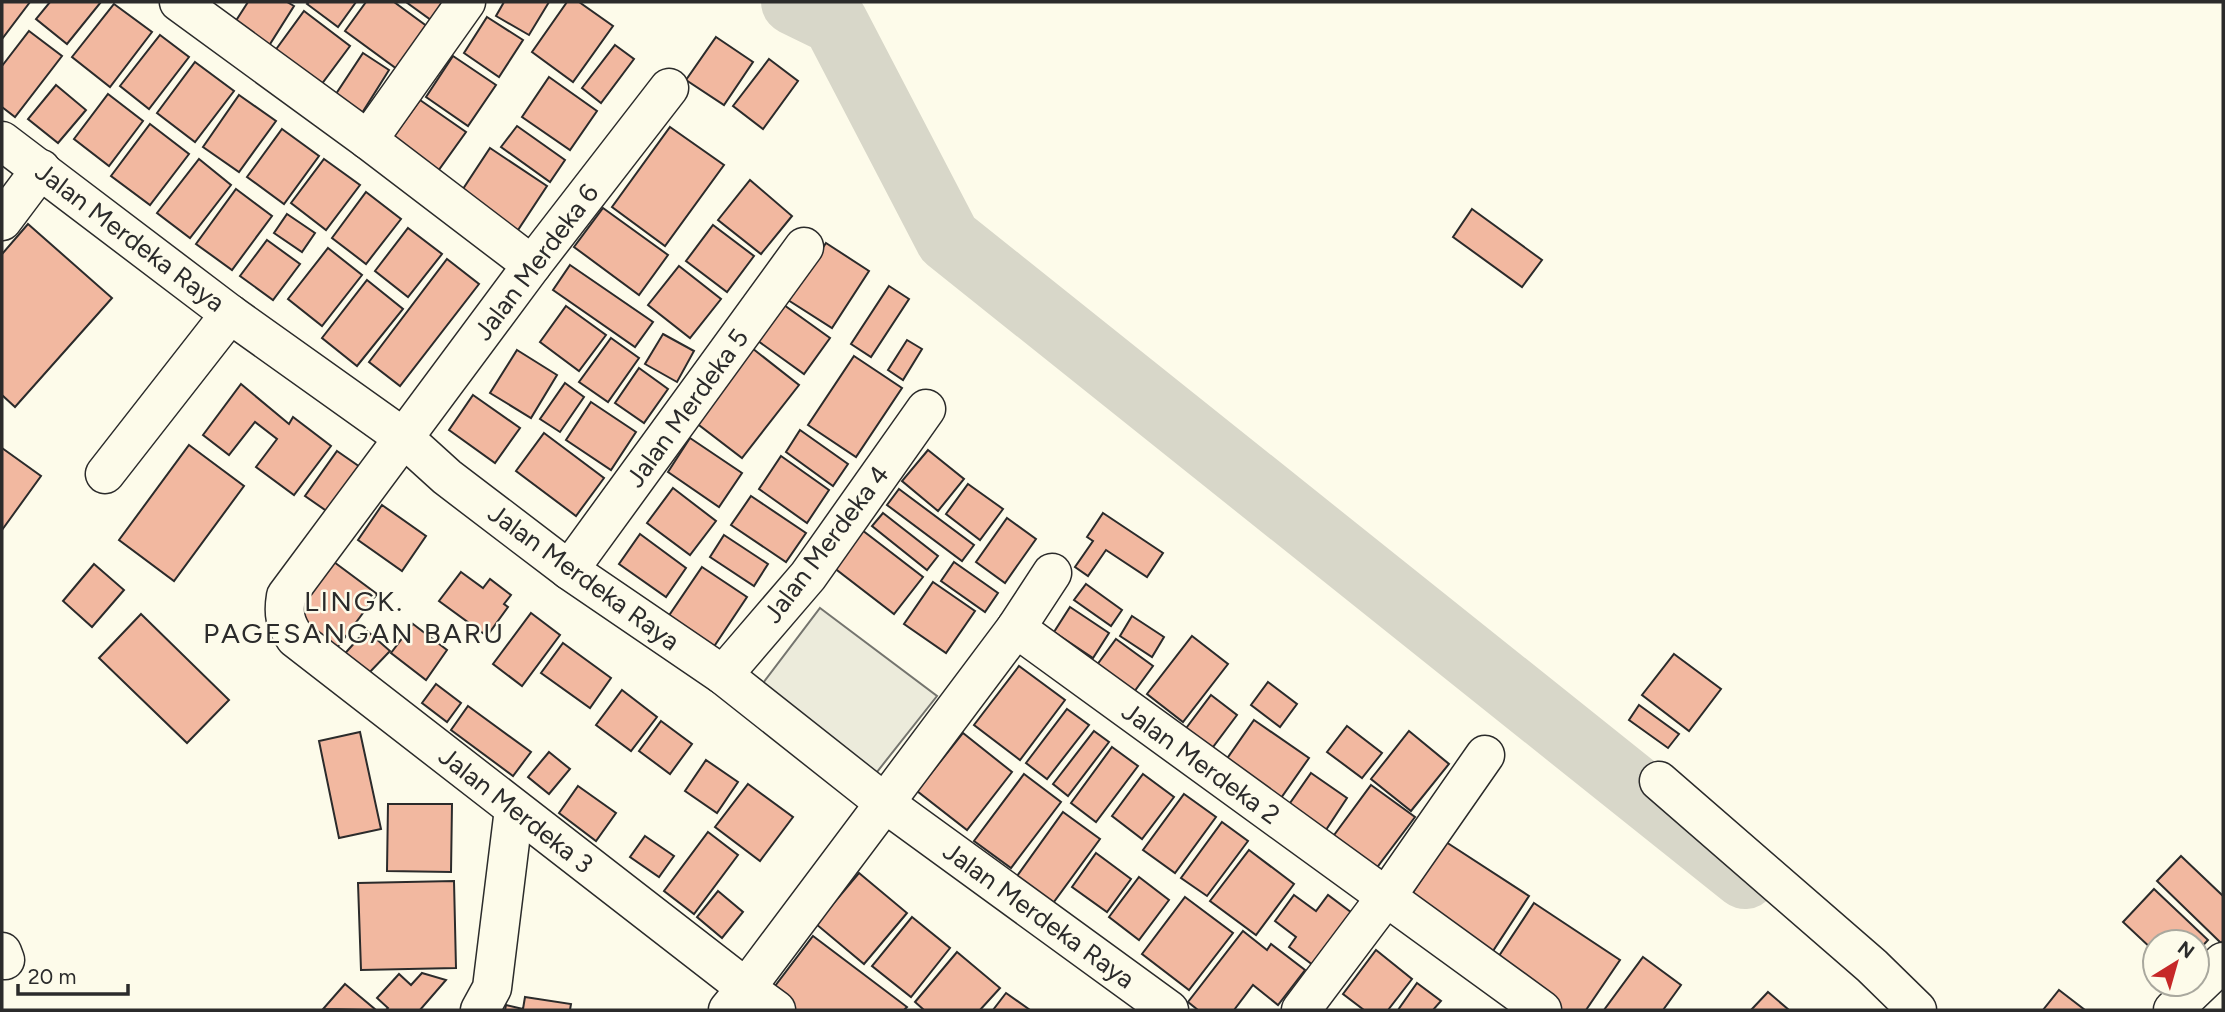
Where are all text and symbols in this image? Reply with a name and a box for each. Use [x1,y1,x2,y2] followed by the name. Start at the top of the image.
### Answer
[29,155,231,319] street label: Jalan Merdeka Raya
[467,177,605,347] street label: Jalan Merdeka 6
[619,323,755,493] street label: Jalan Merdeka 5
[756,459,896,629] street label: Jalan Merdeka 4
[482,497,686,657] street label: Jalan Merdeka Raya
[203,584,505,650] district label: LINGK. PAGESANGAN BARU
[1116,695,1286,831] street label: Jalan Merdeka 2
[432,740,600,880] street label: Jalan Merdeka 3
[937,835,1141,995] street label: Jalan Merdeka Raya
[2141,928,2211,998] north arrow
[2173,936,2199,963] text: N
[18,953,128,997] scale bar
[28,964,76,989] text: 20 m

